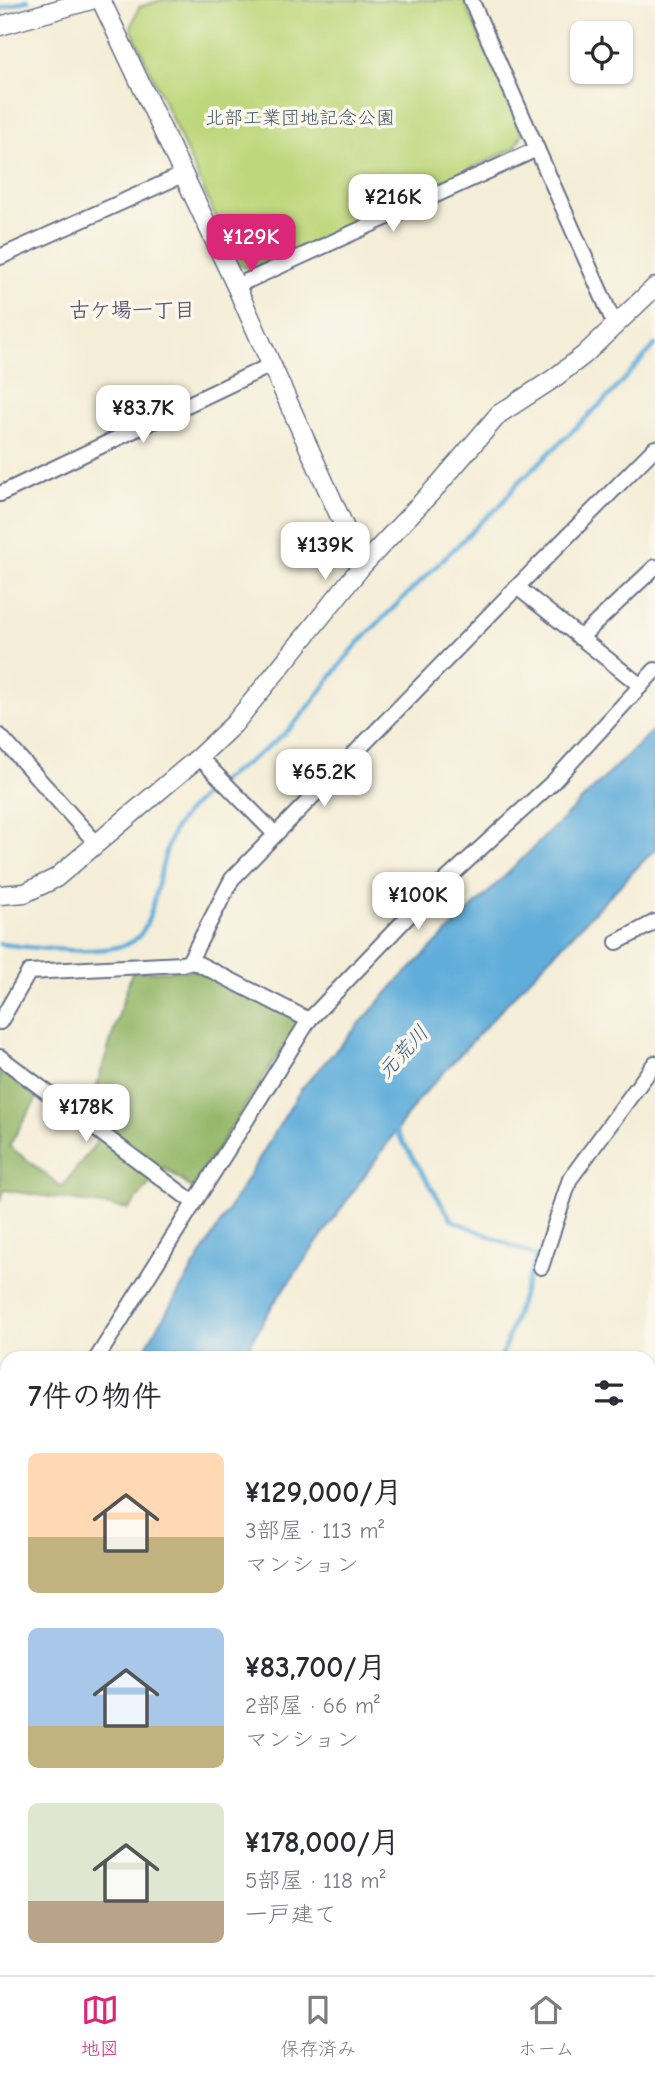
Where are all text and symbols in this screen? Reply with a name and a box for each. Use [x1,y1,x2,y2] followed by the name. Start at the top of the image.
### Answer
[570,21,633,84] map controls
[570,21,633,84] button: locate
[205,107,395,129] park label: 北部工業団地記念公園
[344,174,442,234] pin: ¥216K
[365,183,421,210] text: ¥216K
[202,215,300,274] pin: ¥129K
[223,223,279,250] text: ¥129K
[69,298,195,322] district label: 古ケ場一丁目
[86,386,200,445] pin: ¥83.7K
[112,394,174,421] text: ¥83.7K
[276,522,374,582] pin: ¥139K
[297,531,353,558] text: ¥139K
[267,750,381,809] pin: ¥65.2K
[292,758,356,785] text: ¥65.2K
[369,872,467,932] pin: ¥100K
[388,881,448,908] text: ¥100K
[373,1021,433,1083] water label: 元荒川
[37,1084,135,1144] pin: ¥178K
[59,1093,113,1120] text: ¥178K
[590,1374,628,1412] icon: filters
[28,1379,162,1414] text: 7件の物件
[245,1475,403,1510] text: ¥129,000/月
[84,1481,168,1565] icon: home
[245,1517,384,1544] text: 3部屋 · 113 m²
[245,1551,359,1578] text: マンション
[245,1650,387,1685] text: ¥83,700/月
[84,1656,168,1740] icon: home
[245,1692,380,1719] text: 2部屋 · 66 m²
[245,1726,359,1753] text: マンション
[245,1825,400,1860] text: ¥178,000/月
[84,1831,168,1915] icon: home
[245,1867,385,1894] text: 5部屋 · 118 m²
[245,1901,337,1928] text: 一戸建て
[81,1991,119,2060] tab: 地図
[280,1991,356,2060] tab: 保存済み
[518,1991,574,2060] tab: ホーム

